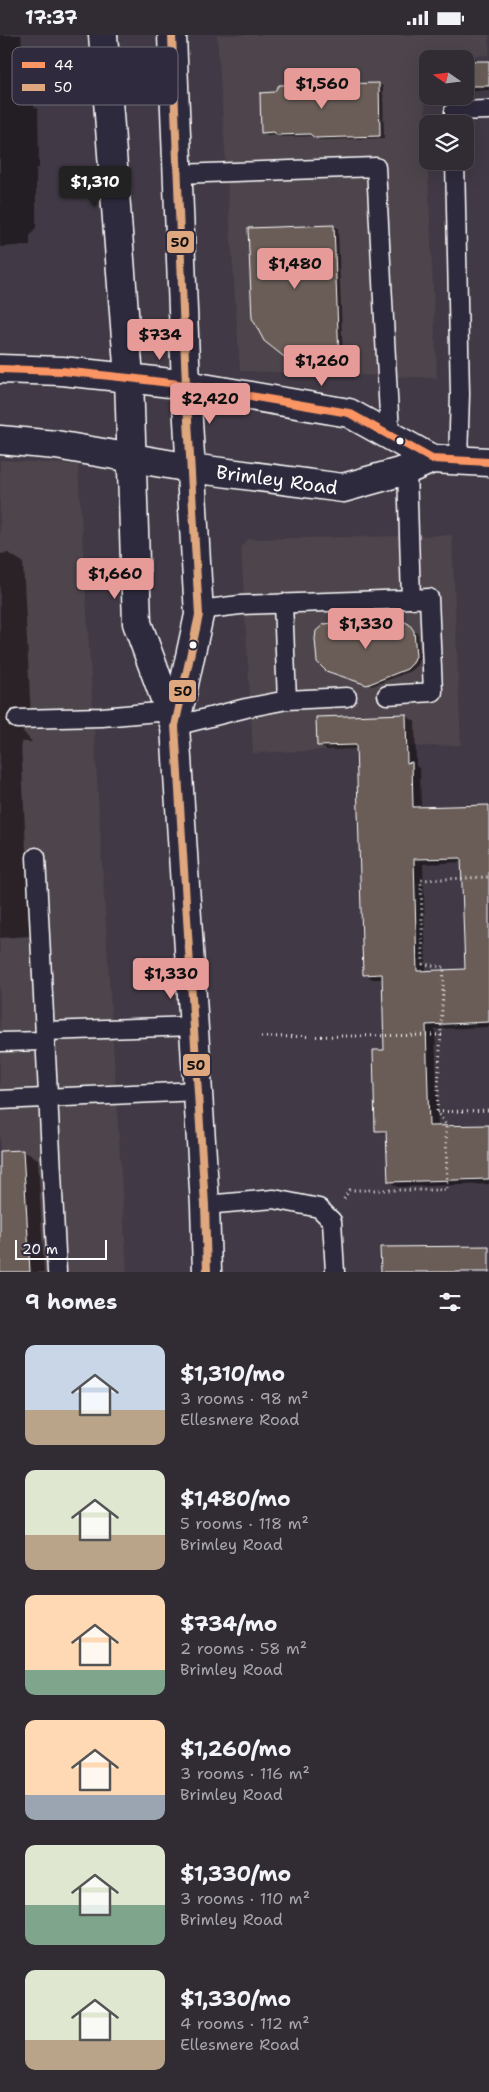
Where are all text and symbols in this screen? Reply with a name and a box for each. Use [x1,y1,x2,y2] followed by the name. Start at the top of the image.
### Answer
[25,5,78,30] text: 17:37
[12,47,178,105] legend
[419,50,474,105] north arrow
[419,50,474,170] map controls
[54,56,73,74] text: 44
[281,67,363,110] pin: $1,560
[295,73,349,94] text: $1,560
[54,78,72,96] text: 50
[419,115,474,170] button: layers
[54,165,136,208] pin: $1,310
[70,171,120,192] text: $1,310
[166,230,195,254] line badge: 50
[171,233,189,251] text: 50
[254,247,336,290] pin: $1,480
[268,253,322,274] text: $1,480
[130,319,190,361] pin: $734
[138,324,182,345] text: $734
[281,345,363,387] pin: $1,260
[295,350,349,371] text: $1,260
[169,383,251,425] pin: $2,420
[181,388,239,409] text: $2,420
[395,436,405,446] unlabelled marker
[215,459,339,500] street label: Brimley Road
[74,557,156,600] pin: $1,660
[88,563,142,584] text: $1,660
[325,607,407,650] pin: $1,330
[339,613,393,634] text: $1,330
[188,640,198,650] unlabelled marker
[168,679,197,703] line badge: 50
[174,682,192,700] text: 50
[130,957,212,1000] pin: $1,330
[144,963,198,984] text: $1,330
[182,1053,211,1077] line badge: 50
[187,1056,205,1074] text: 50
[15,1237,108,1260] scale bar
[22,1240,58,1258] text: 20 m
[25,1288,117,1316] text: 9 homes
[436,1288,464,1316] icon: filters
[180,1360,285,1388] text: $1,310/mo
[65,1365,125,1425] icon: home
[180,1388,309,1409] text: 3 rooms · 98 m²
[180,1409,300,1430] text: Ellesmere Road
[180,1485,291,1513] text: $1,480/mo
[65,1490,125,1550] icon: home
[180,1513,309,1534] text: 5 rooms · 118 m²
[180,1534,283,1555] text: Brimley Road
[180,1610,277,1638] text: $734/mo
[65,1615,125,1675] icon: home
[180,1638,307,1659] text: 2 rooms · 58 m²
[180,1659,283,1680] text: Brimley Road
[180,1735,291,1763] text: $1,260/mo
[65,1740,125,1800] icon: home
[180,1763,310,1784] text: 3 rooms · 116 m²
[180,1784,283,1805] text: Brimley Road
[180,1860,291,1888] text: $1,330/mo
[65,1865,125,1925] icon: home
[180,1888,310,1909] text: 3 rooms · 110 m²
[180,1909,283,1930] text: Brimley Road
[180,1985,291,2013] text: $1,330/mo
[65,1990,125,2050] icon: home
[180,2013,310,2034] text: 4 rooms · 112 m²
[180,2034,300,2055] text: Ellesmere Road

